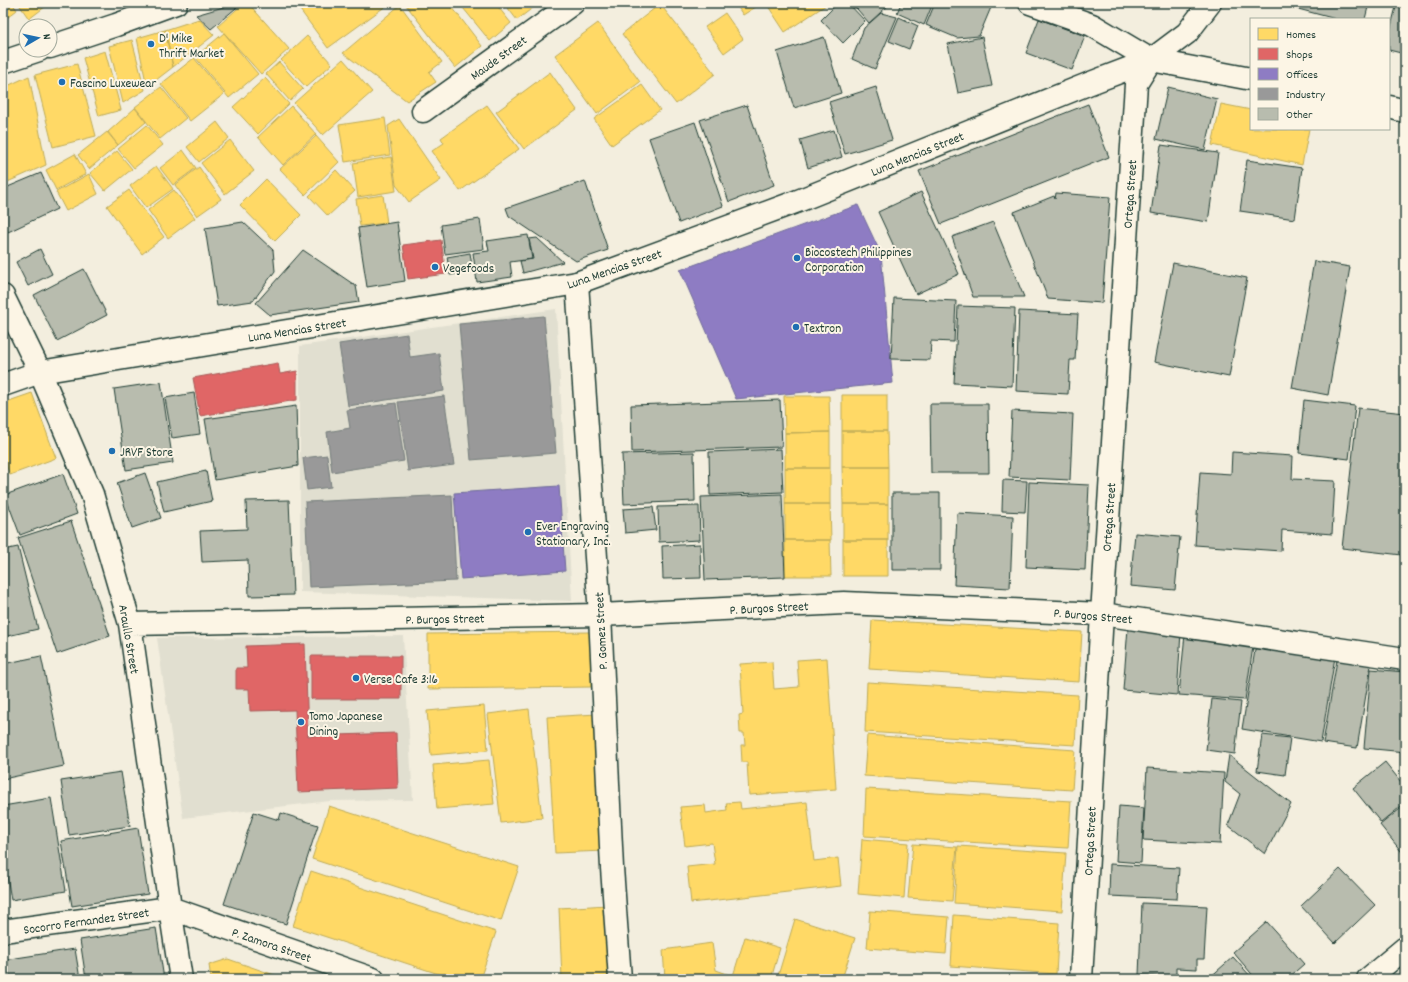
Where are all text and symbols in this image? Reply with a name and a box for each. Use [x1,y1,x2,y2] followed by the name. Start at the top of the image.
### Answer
[18,18,58,58] north arrow
[1250,18,1390,130] legend
[1286,27,1316,44] text: Homes
[159,30,224,64] place label: D' Mike Thrift Market
[467,32,532,86] street label: Maude Street
[38,33,54,41] text: N
[146,39,156,49] marker: D' Mike Thrift Market
[1286,47,1313,64] text: Shops
[1286,67,1318,84] text: Offices
[70,75,156,94] place label: Fascino Luxewear
[57,77,67,87] marker: Fascino Luxewear
[1286,87,1326,104] text: Industry
[1286,107,1313,124] text: Other
[868,128,968,183] street label: Luna Mencias Street
[1120,159,1143,229] street label: Ortega Street
[805,244,912,278] place label: Biocostech Philippines Corporation
[565,245,665,295] street label: Luna Mencias Street
[792,253,802,263] marker: Biocostech Philippines Corporation
[443,260,494,279] place label: Vegefoods
[430,262,440,272] marker: Vegefoods
[247,314,348,349] street label: Luna Mencias Street
[804,320,841,339] place label: Textron
[791,322,801,332] marker: Textron
[120,444,173,463] place label: JRVF Store
[107,446,117,456] marker: JRVF Store
[1099,482,1122,552] street label: Ortega Street
[536,518,611,552] place label: Ever Engraving Stationary, Inc.
[523,527,533,537] marker: Ever Engraving Stationary, Inc.
[591,591,614,670] street label: P. Gomez Street
[729,598,809,621] street label: P. Burgos Street
[112,603,143,676] street label: Araullo Street
[1053,605,1133,630] street label: P. Burgos Street
[405,610,485,631] street label: P. Burgos Street
[364,671,438,690] place label: Verse Cafe 3:16
[351,673,361,683] marker: Verse Cafe 3:16
[309,708,383,742] place label: Tomo Japanese Dining
[296,717,306,727] marker: Tomo Japanese Dining
[1080,806,1103,876] street label: Ortega Street
[22,904,151,941] street label: Socorro Fernandez Street
[229,924,314,969] street label: P. Zamora Street

